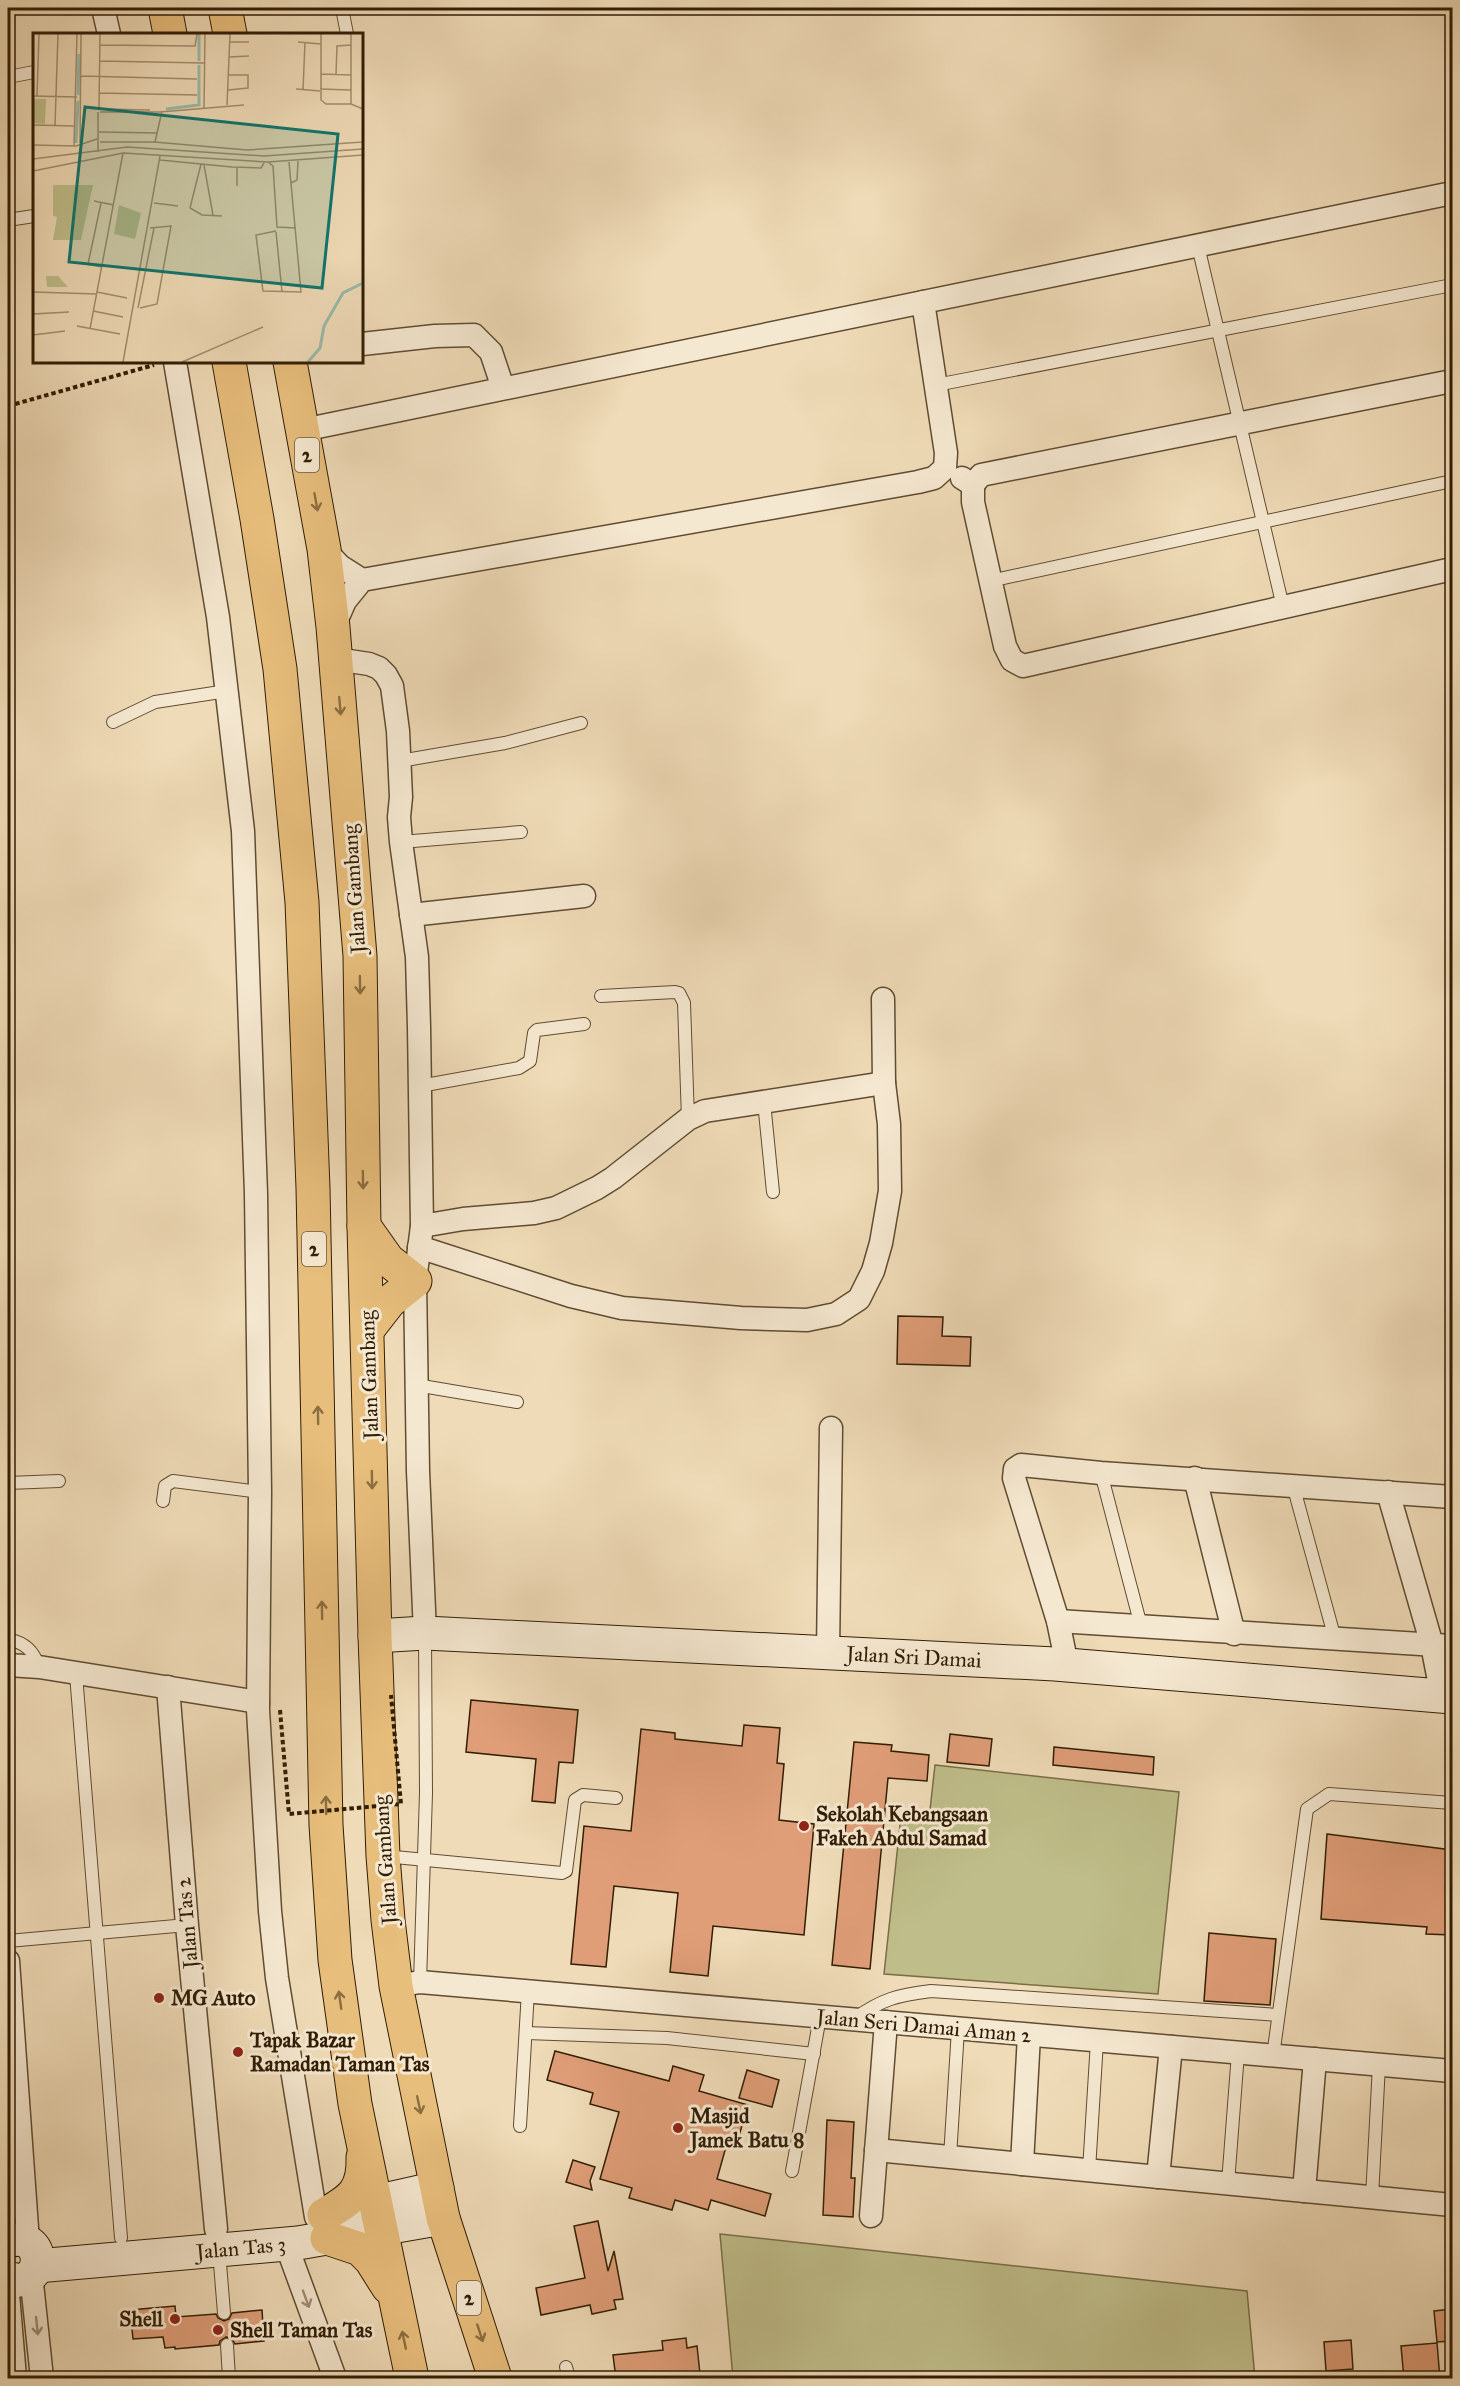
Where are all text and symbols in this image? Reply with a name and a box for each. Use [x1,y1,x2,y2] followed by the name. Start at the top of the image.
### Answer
[33,33,363,363] inset map
[295,438,319,472] road number: 2
[311,491,322,511] one-way arrow
[335,696,346,716] one-way arrow
[337,823,372,956] street label: Jalan Gambang
[354,974,366,994] one-way arrow
[358,1169,369,1189] one-way arrow
[302,1232,326,1266] road number: 2
[354,1310,384,1442] street label: Jalan Gambang
[312,1406,324,1426] one-way arrow
[366,1469,378,1489] one-way arrow
[316,1601,328,1621] one-way arrow
[844,1640,982,1674] street label: Jalan Sri Damai
[368,1794,403,1927] street label: Jalan Gambang
[320,1796,331,1816] one-way arrow
[816,1801,989,1851] place label: Sekolah Kebangsaan Fakeh Abdul Samad
[797,1819,811,1833] marker: Sekolah Kebangsaan Fakeh Abdul Samad
[170,1875,204,1972] street label: Jalan Tas 2
[171,1985,256,2011] place label: MG Auto
[335,1990,346,2010] one-way arrow
[152,1991,166,2005] marker: MG Auto
[814,2003,1033,2048] street label: Jalan Seri Damai Aman 2
[249,2027,430,2077] place label: Tapak Bazar Ramadan Taman Tas
[231,2045,245,2059] marker: Tapak Bazar Ramadan Taman Tas
[414,2095,425,2114] one-way arrow
[687,2103,804,2154] place label: Masjid Jamek Batu 8
[671,2121,685,2135] marker: Masjid Jamek Batu 8
[193,2231,287,2265] street label: Jalan Tas 3
[457,2281,481,2315] road number: 2
[302,2289,313,2308] one-way arrow
[119,2306,164,2332] place label: Shell
[168,2312,182,2326] marker: Shell
[32,2316,43,2336] one-way arrow
[230,2317,373,2343] place label: Shell Taman Tas
[211,2323,225,2337] marker: Shell Taman Tas
[476,2324,487,2342] one-way arrow
[398,2331,409,2350] one-way arrow

